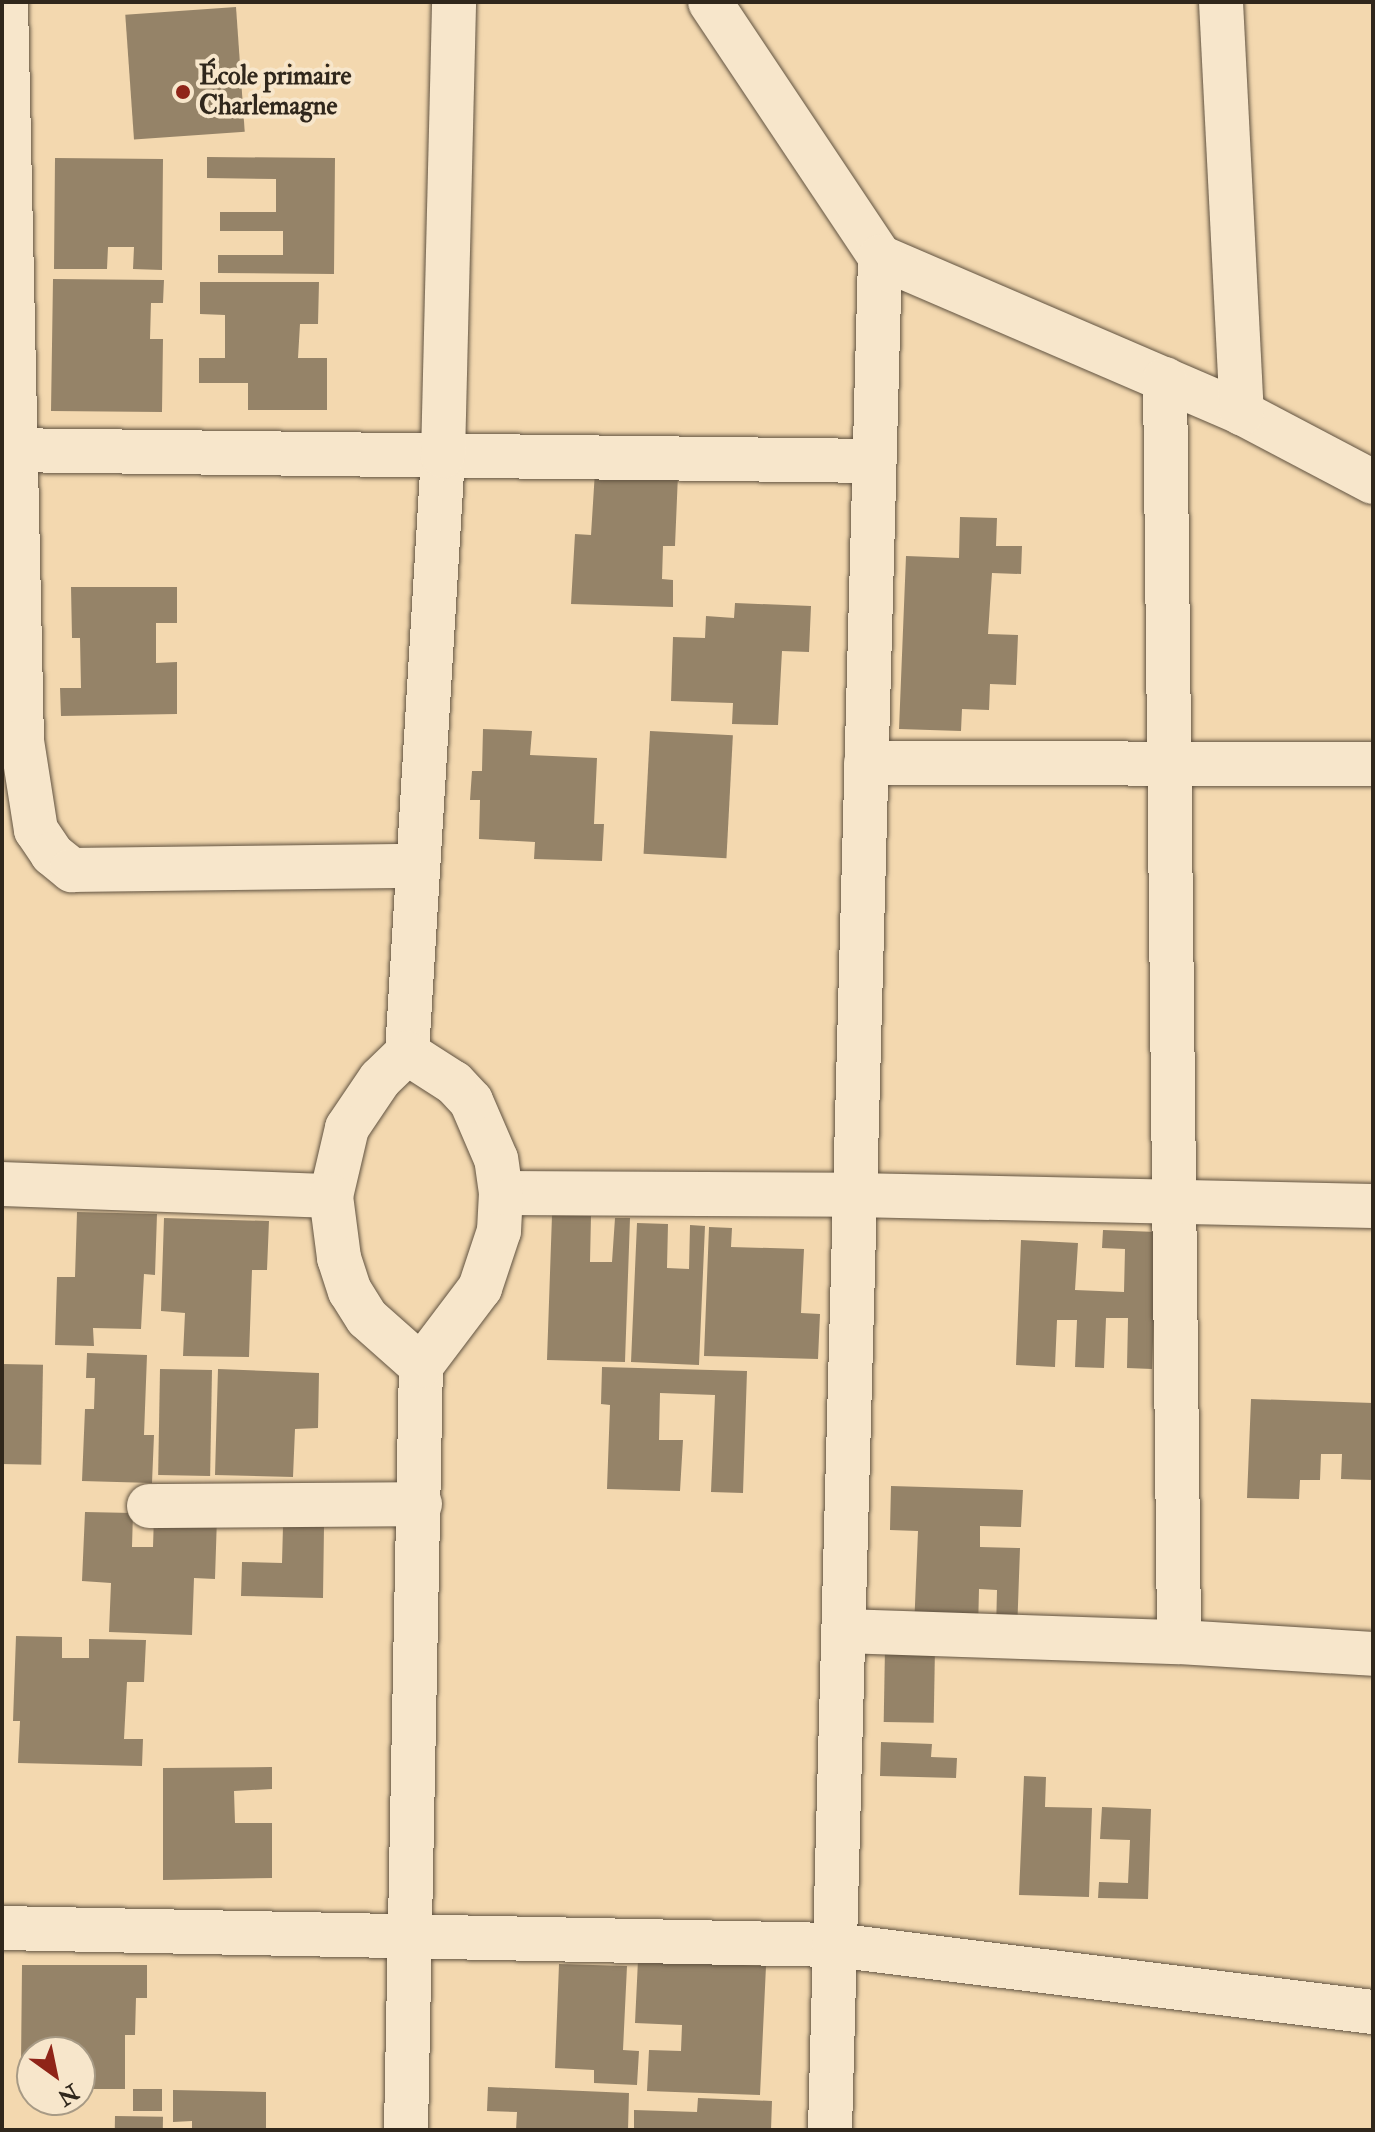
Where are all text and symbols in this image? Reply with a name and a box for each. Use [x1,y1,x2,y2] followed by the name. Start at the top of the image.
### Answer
[199,61,351,122] place label: École primaire Charlemagne
[174,83,192,101] marker: École primaire Charlemagne
[16,2036,96,2116] north arrow
[52,2077,84,2112] text: N

